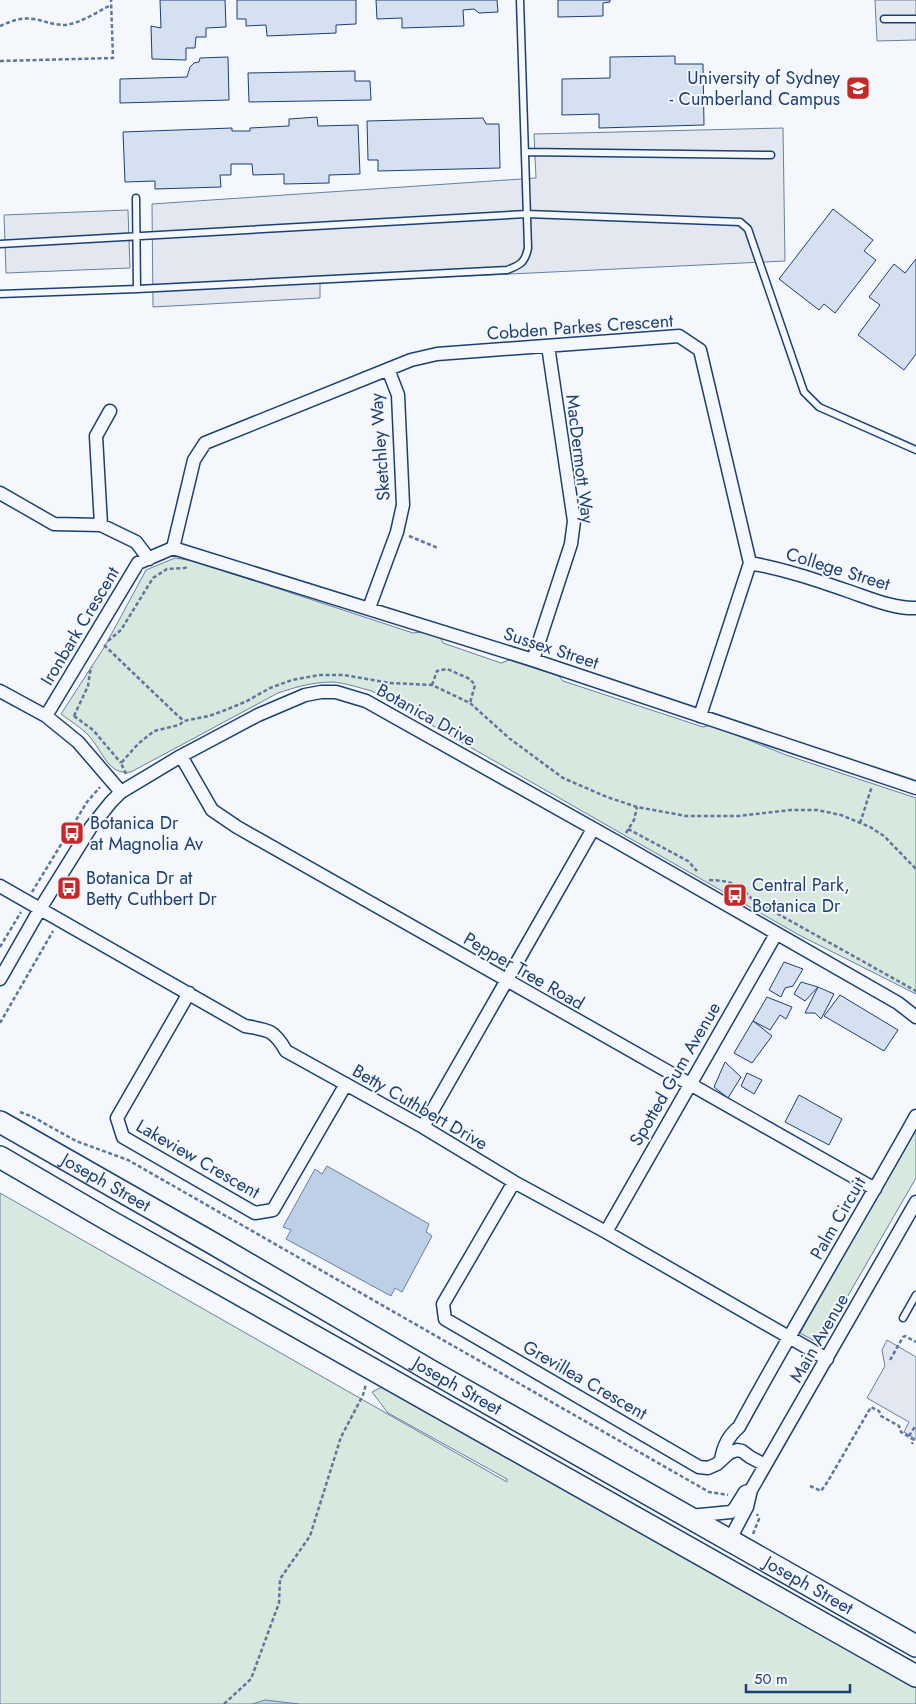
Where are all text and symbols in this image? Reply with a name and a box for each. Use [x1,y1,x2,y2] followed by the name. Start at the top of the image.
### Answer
[669,65,840,112] place label: University of Sydney - Cumberland Campus
[845,75,871,101] school or university icon: University of Sydney - Cumberland Campus
[486,307,675,346] street label: Cobden Parkes Crescent
[363,392,397,502] street label: Sketchley Way
[559,393,601,525] street label: MacDermott Way
[783,541,894,597] street label: College Street
[34,561,126,690] street label: Ironbark Crescent
[500,620,603,676] street label: Sussex Street
[372,677,480,753] street label: Botanica Drive
[90,810,203,857] place label: Botanica Dr at Magnolia Av
[59,820,85,846] bus stop icon: Botanica Dr at Magnolia Av
[86,865,217,912] place label: Botanica Dr at Betty Cuthbert Dr
[752,872,850,919] place label: Central Park, Botanica Dr
[56,875,82,901] bus stop icon: Botanica Dr at Betty Cuthbert Dr
[722,882,748,908] bus stop icon: Central Park, Botanica Dr
[459,926,589,1016] street label: Pepper Tree Road
[623,997,727,1151] street label: Spotted Gum Avenue
[348,1058,492,1156] street label: Betty Cuthbert Drive
[131,1113,265,1205] street label: Lakeview Crescent
[55,1146,156,1219] street label: Joseph Street
[804,1171,872,1264] street label: Palm Circuit
[783,1289,855,1387] street label: Main Avenue
[518,1334,652,1426] street label: Grevillea Crescent
[406,1349,507,1422] street label: Joseph Street
[758,1549,859,1621] street label: Joseph Street
[746,1662,850,1694] scale bar
[754,1668,788,1690] text: 50 m

